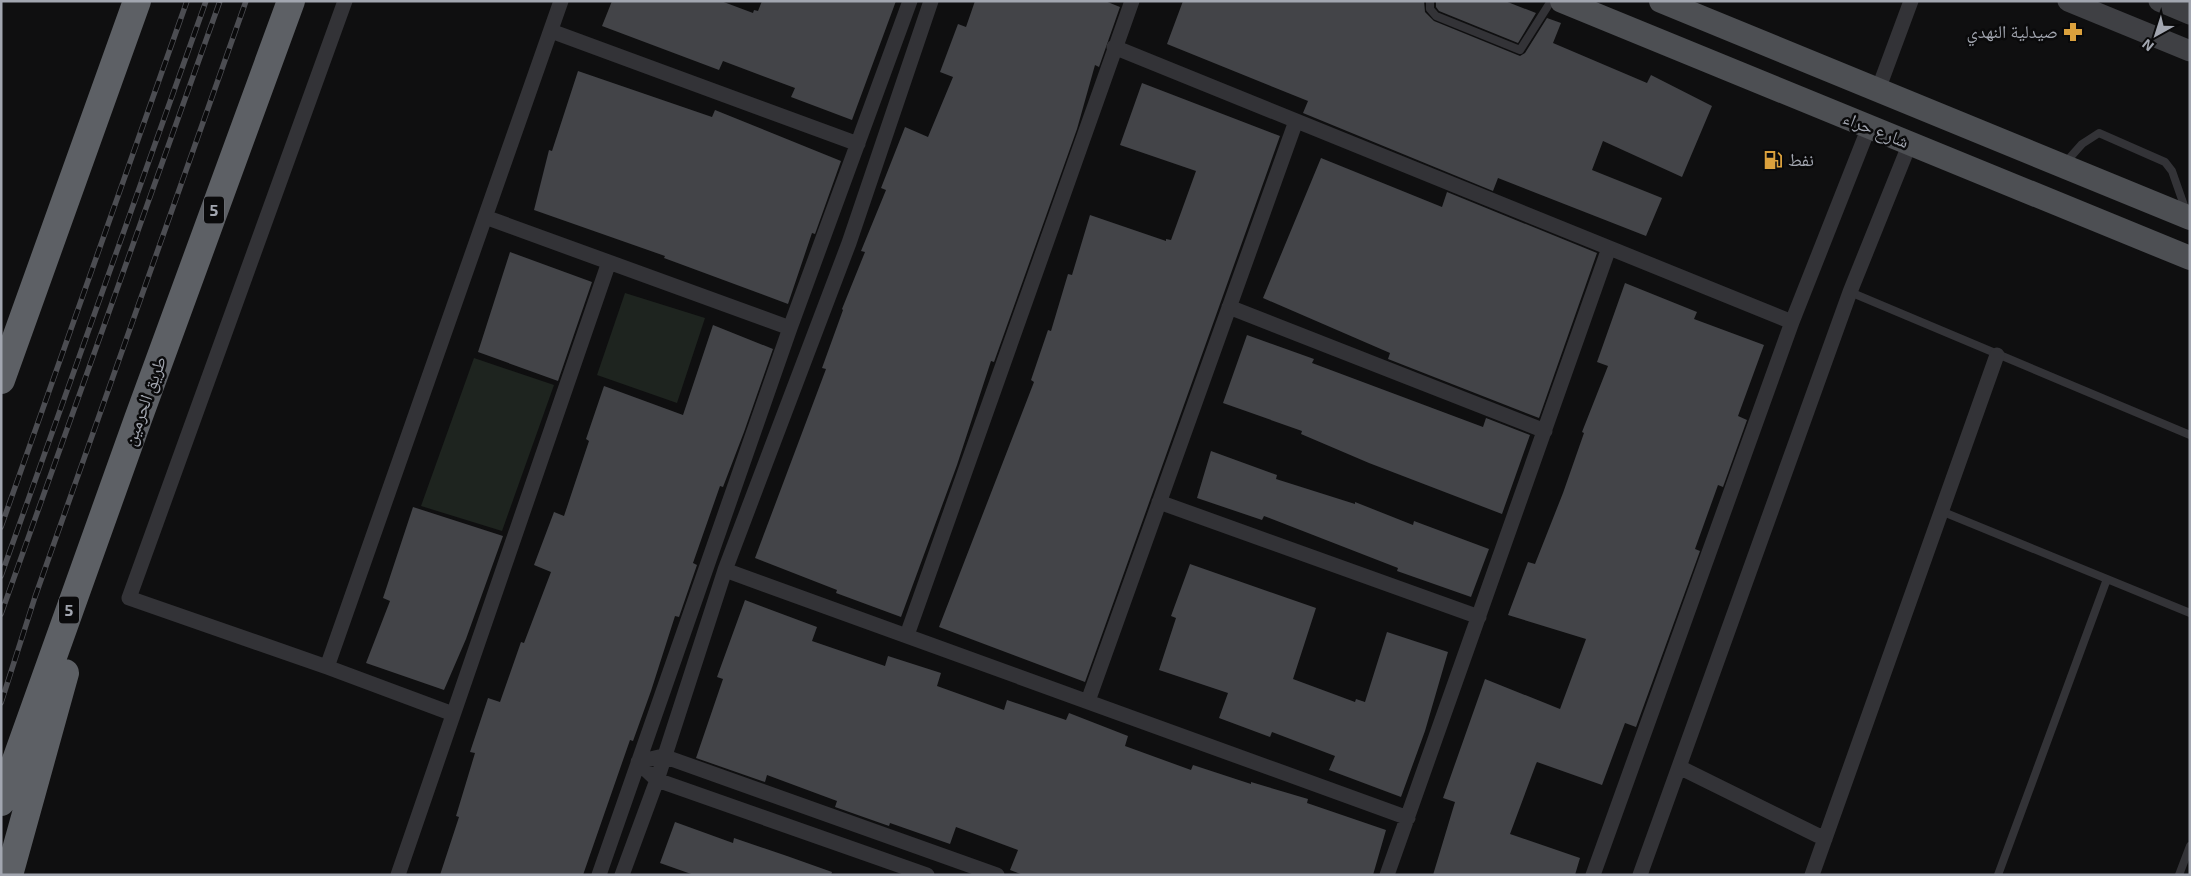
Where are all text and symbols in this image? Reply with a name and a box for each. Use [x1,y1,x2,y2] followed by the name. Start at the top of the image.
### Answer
[2131,10,2181,60] north arrow
[1967,20,2058,47] place label: صيدلية النهدي
[2062,21,2084,43] pharmacy icon: صيدلية النهدي
[2138,36,2157,55] text: N
[1840,106,1913,153] street label: شارع حراء
[1788,148,1814,170] place label: نفط
[1762,149,1784,171] fuel station icon: نفط
[204,196,224,224] road number: 5
[118,353,171,449] street label: طريق الحرمين
[59,596,79,624] road number: 5

